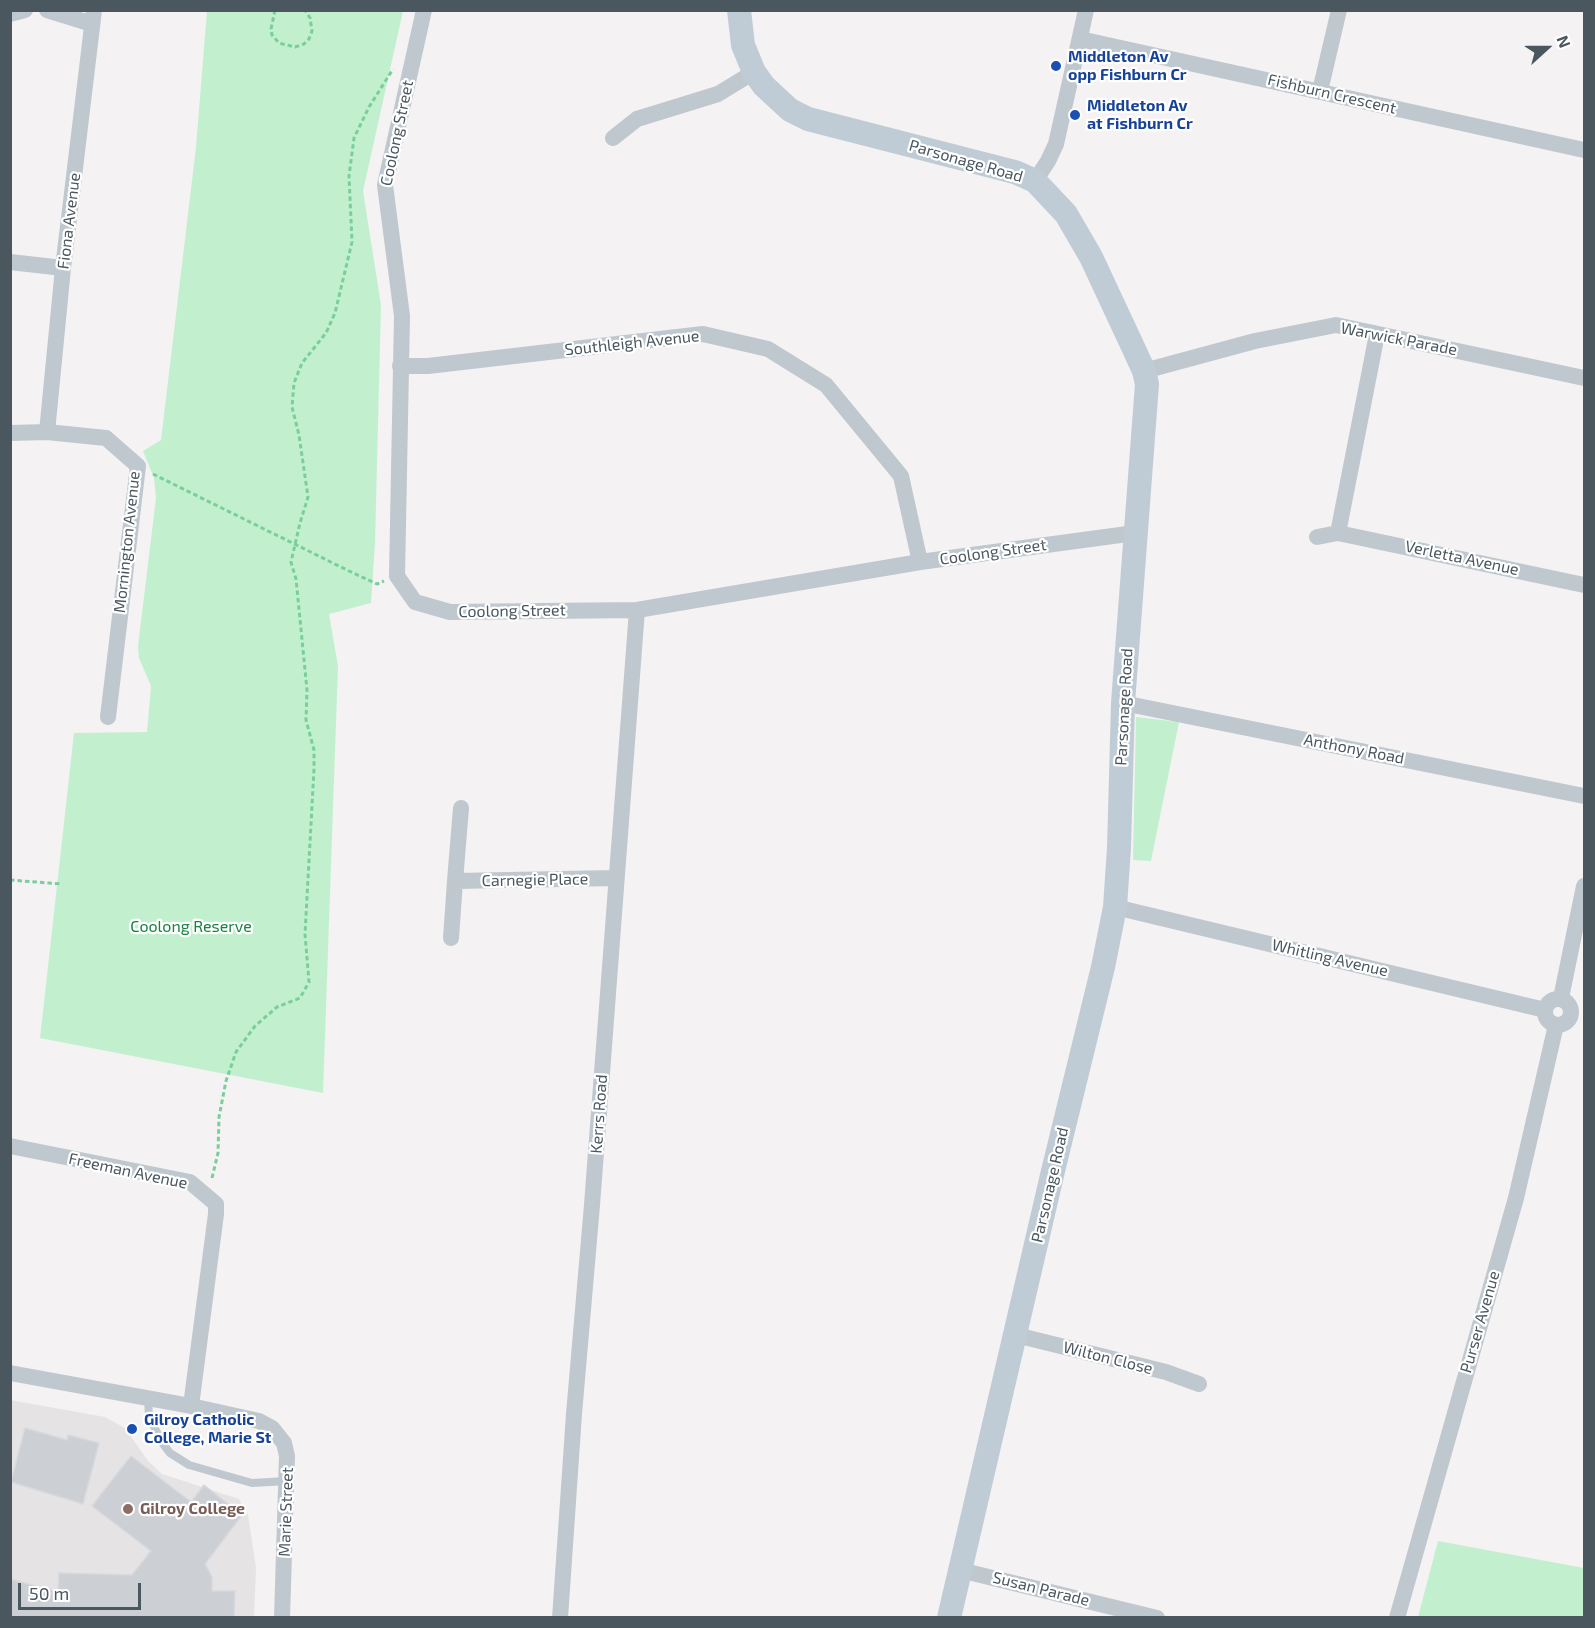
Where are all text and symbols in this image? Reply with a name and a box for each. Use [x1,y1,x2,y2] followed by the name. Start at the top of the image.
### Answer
[1517,18,1577,78] north arrow
[1553,33,1575,50] text: N
[1068,47,1187,85] place label: Middleton Av opp Fishburn Cr
[1049,59,1063,73] marker: Middleton Av opp Fishburn Cr
[1266,70,1398,118] street label: Fishburn Crescent
[376,78,418,188] street label: Coolong Street
[1087,96,1193,134] place label: Middleton Av at Fishburn Cr
[1068,108,1082,122] marker: Middleton Av at Fishburn Cr
[907,136,1025,186] street label: Parsonage Road
[54,172,84,270] street label: Fiona Avenue
[1339,318,1459,360] street label: Warwick Parade
[564,326,700,360] street label: Southleigh Avenue
[110,470,144,614] street label: Mornington Avenue
[938,535,1048,569] street label: Coolong Street
[1403,537,1521,579] street label: Verletta Avenue
[458,600,566,622] street label: Coolong Street
[1111,648,1137,766] street label: Parsonage Road
[1302,730,1406,768] street label: Anthony Road
[482,869,588,891] street label: Carnegie Place
[130,917,252,937] park label: Coolong Reserve
[1270,935,1390,981] street label: Whitling Avenue
[587,1074,611,1154] street label: Kerrs Road
[1027,1125,1073,1245] street label: Parsonage Road
[67,1149,189,1193] street label: Freeman Avenue
[1456,1269,1504,1375] street label: Purser Avenue
[1061,1338,1155,1378] street label: Wilton Close
[144,1410,271,1448] place label: Gilroy Catholic College, Marie St
[125,1422,139,1436] marker: Gilroy Catholic College, Marie St
[275,1467,297,1557] street label: Marie Street
[140,1499,245,1519] place label: Gilroy College
[121,1502,135,1516] marker: Gilroy College
[991,1568,1091,1610] street label: Susan Parade
[21,1571,144,1609] scale bar
[29,1582,69,1604] text: 50 m

